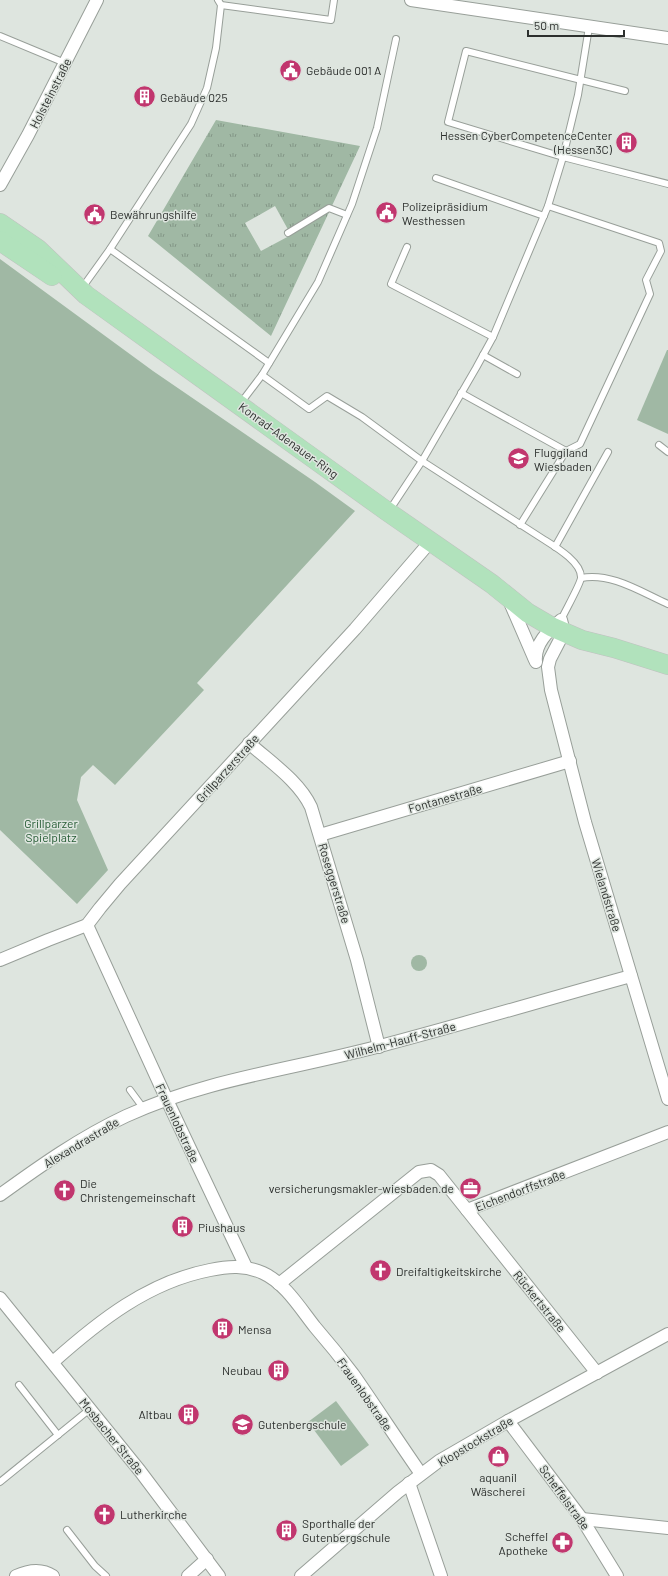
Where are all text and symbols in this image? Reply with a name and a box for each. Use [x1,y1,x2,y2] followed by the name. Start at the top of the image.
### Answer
[528,12,624,38] scale bar
[534,18,559,32] text: 50 m
[26,56,74,130] street label: Holsteinstraße
[277,57,303,83] public building icon: Gebäude 001 A
[306,63,381,77] place label: Gebäude 001 A
[131,84,157,110] building icon: Gebäude 025
[160,90,228,104] place label: Gebäude 025
[440,128,613,156] place label: Hessen CyberCompetenceCenter (Hessen3C)
[614,129,640,155] building icon: Hessen CyberCompetenceCenter (Hessen3C)
[402,199,488,227] place label: Polizeipräsidium Westhessen
[374,200,400,226] public building icon: Polizeipräsidium Westhessen
[82,201,108,227] public building icon: Bewährungshilfe
[110,207,197,221] place label: Bewährungshilfe
[236,399,342,481] street label: Konrad-Adenauer-Ring
[534,445,592,473] place label: Fluggiland Wiesbaden
[506,446,532,472] school or university icon: Fluggiland Wiesbaden
[193,731,261,805] street label: Grillparzerstraße
[406,781,484,815] street label: Fontanestraße
[24,816,78,844] park label: Grillparzer Spielplatz
[316,841,354,925] street label: Roseggerstraße
[589,857,625,933] street label: Wielandstraße
[343,1018,457,1062] street label: Wilhelm-Hauff-Straße
[153,1081,203,1165] street label: Frauenlobstraße
[41,1114,121,1170] street label: Alexandrastraße
[473,1166,567,1214] street label: Eichendorffstraße
[457,1175,483,1201] office icon: versicherungsmakler-wiesbaden.de
[80,1176,196,1204] place label: Die Christengemeinschaft
[52,1177,78,1203] church icon: Die Christengemeinschaft
[269,1181,454,1195] place label: versicherungsmakler-wiesbaden.de
[169,1214,195,1240] building icon: Piushaus
[198,1220,245,1234] place label: Piushaus
[367,1258,393,1284] church icon: Dreifaltigkeitskirche
[396,1264,502,1278] place label: Dreifaltigkeitskirche
[511,1268,569,1334] street label: Rückertstraße
[210,1316,236,1342] building icon: Mensa
[238,1322,271,1336] place label: Mensa
[335,1355,395,1433] street label: Frauenlobstraße
[265,1357,291,1383] building icon: Neubau
[222,1363,262,1377] place label: Neubau
[77,1395,147,1477] street label: Mosbacher Straße
[175,1401,201,1427] building icon: Altbau
[138,1407,172,1421] place label: Altbau
[229,1411,255,1437] school or university icon: Gutenbergschule
[435,1413,515,1469] street label: Klopstockstraße
[258,1417,346,1431] place label: Gutenbergschule
[485,1443,511,1469] shop icon: aquanil Wäscherei
[537,1462,593,1532] street label: Scheffelstraße
[471,1470,525,1498] place label: aquanil Wäscherei
[91,1501,117,1527] church icon: Lutherkirche
[120,1507,187,1521] place label: Lutherkirche
[302,1516,390,1544] place label: Sporthalle der Gutenbergschule
[274,1517,300,1543] building icon: Sporthalle der Gutenbergschule
[498,1529,548,1557] place label: Scheffel Apotheke
[550,1530,576,1556] pharmacy icon: Scheffel Apotheke

